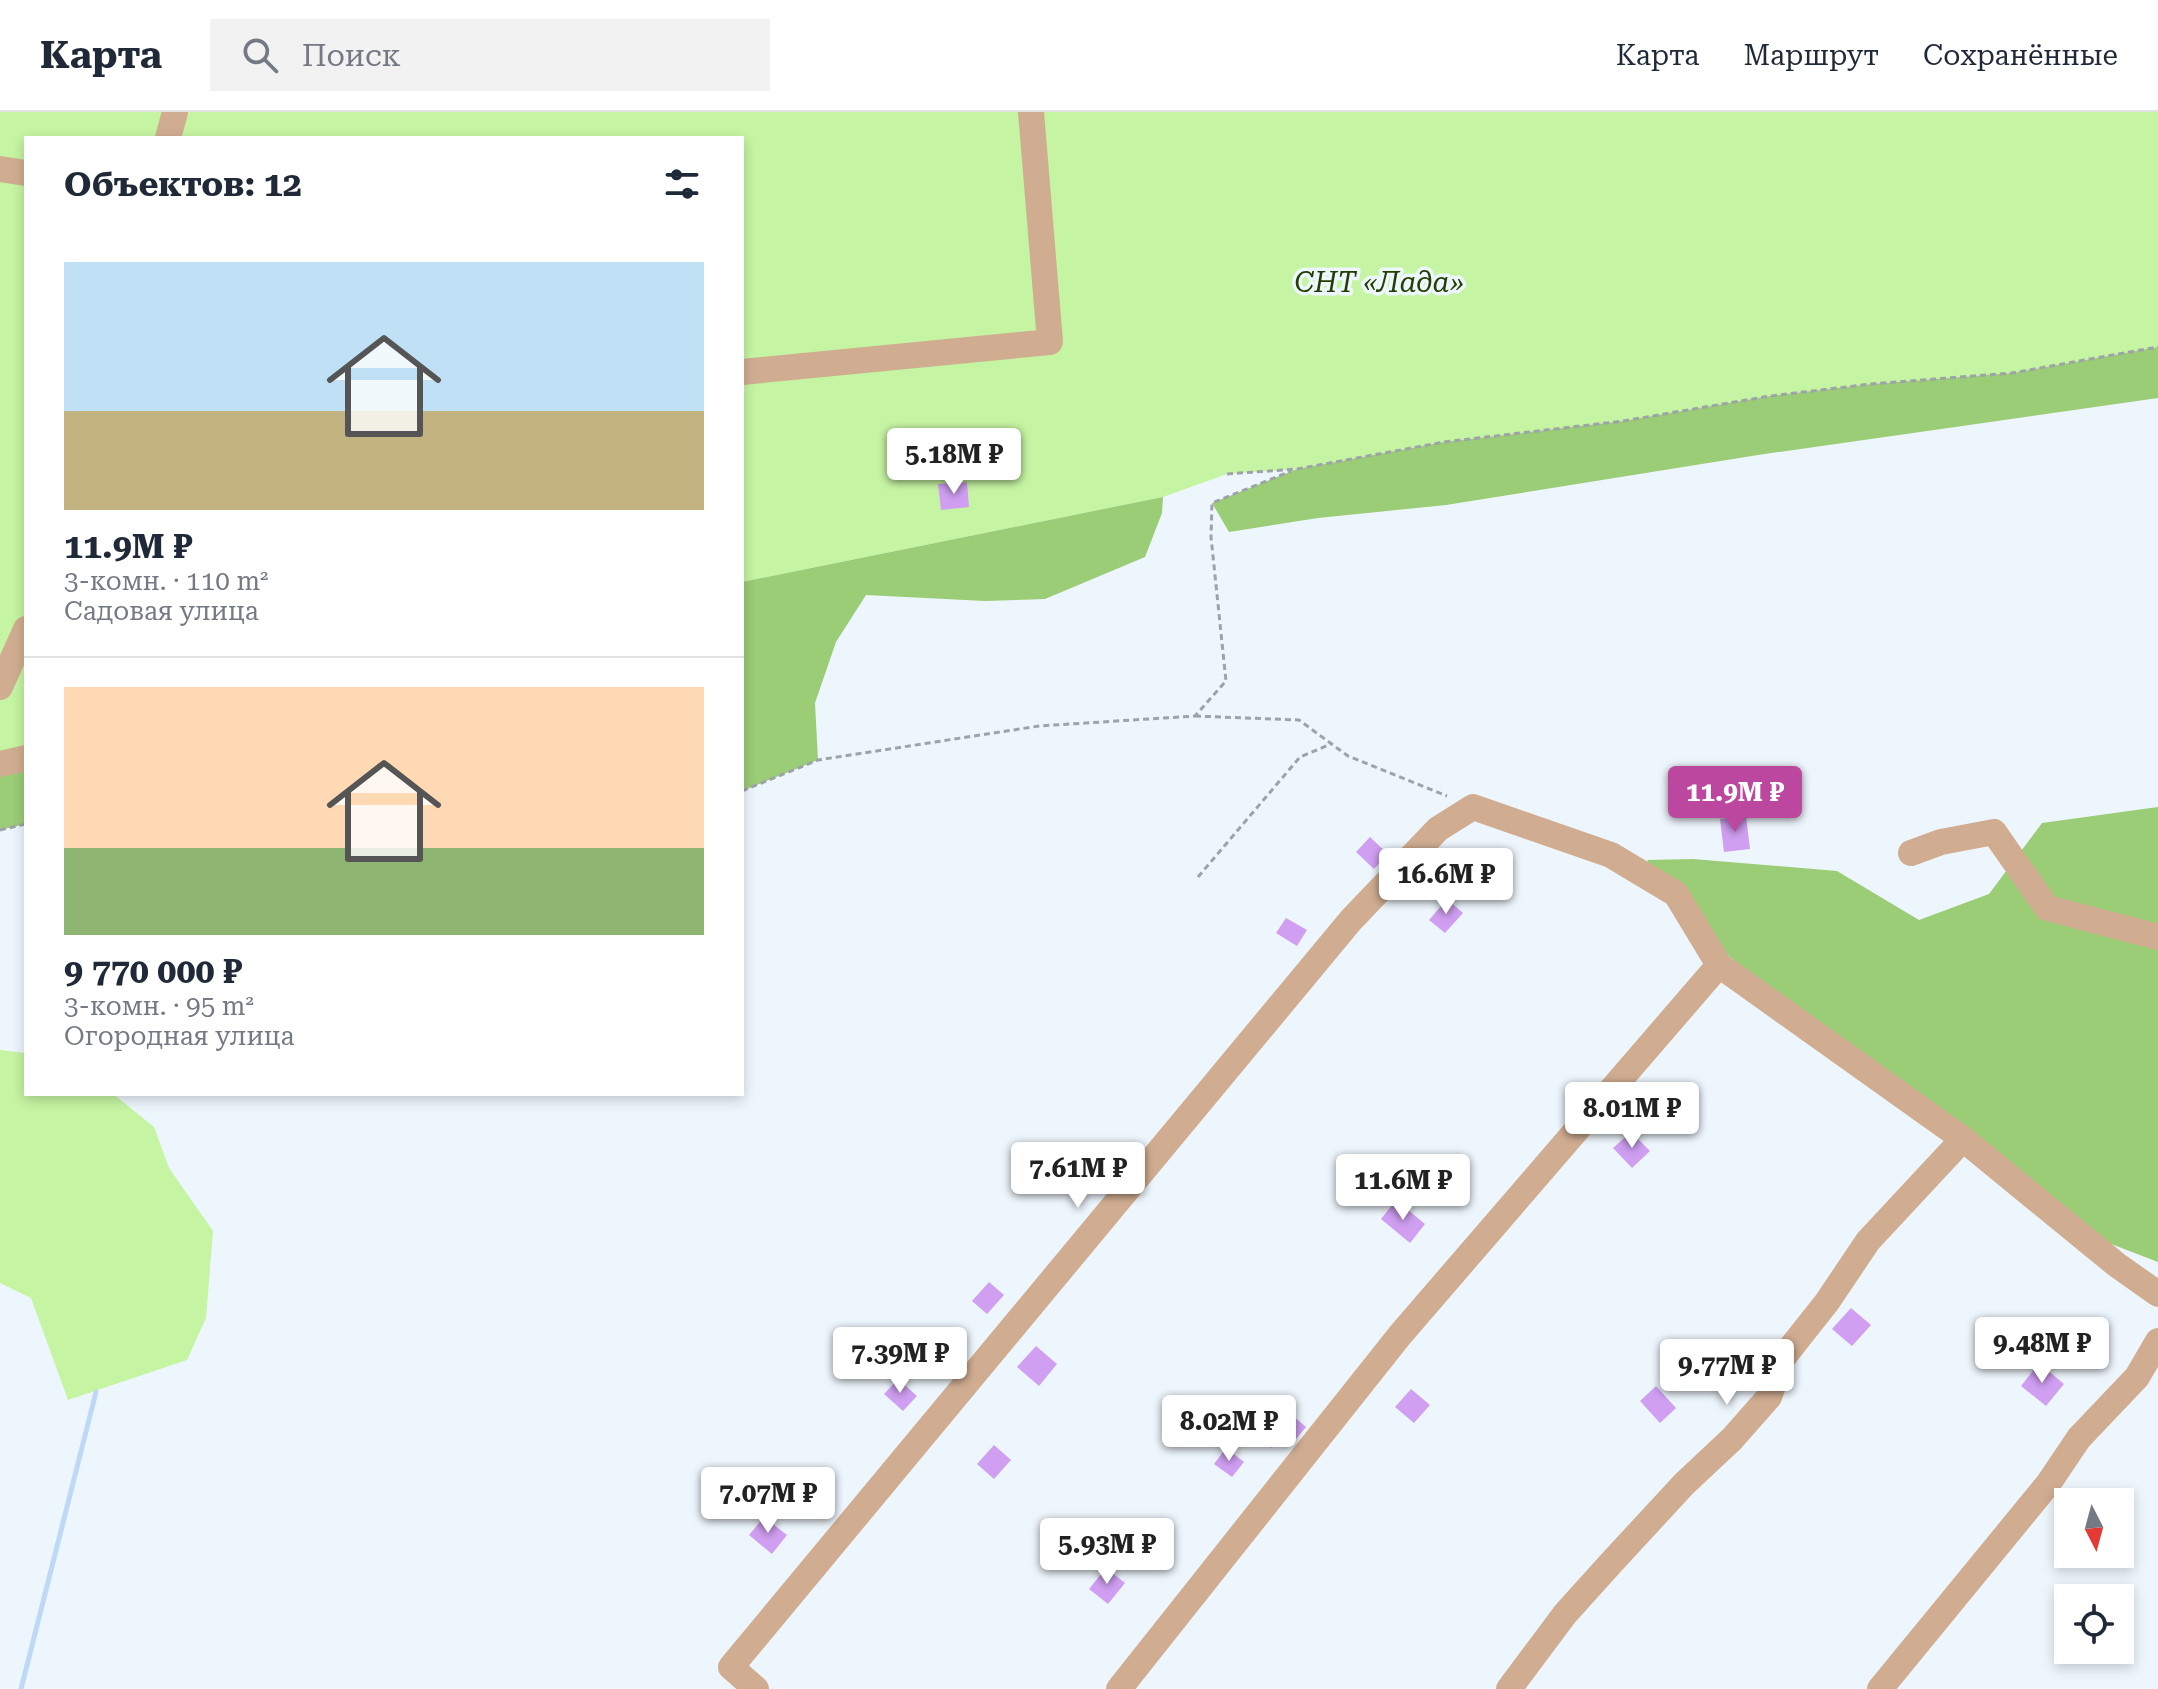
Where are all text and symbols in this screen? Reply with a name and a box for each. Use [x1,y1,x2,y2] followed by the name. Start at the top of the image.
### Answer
[210,19,770,91] search box
[40,33,162,77] text: Карта
[238,33,282,77] icon: search
[302,38,401,73] text: Поиск
[1616,39,1700,72] text: Карта
[1744,39,1879,72] text: Маршрут
[1923,39,2118,72] text: Сохранённые
[660,162,704,206] icon: filters
[64,164,302,204] text: Объектов: 12
[1294,266,1464,299] park label: СНТ «Лада»
[312,314,456,458] icon: home
[880,428,1028,496] pin: 5.18M ₽
[905,439,1003,469] text: 5.18M ₽
[64,526,192,566] text: 11.9M ₽
[64,566,269,596] text: 3-комн. · 110 m²
[64,596,259,626] text: Садовая улица
[312,739,456,883] icon: home
[1661,766,1809,834] pin: 11.9M ₽
[1686,777,1784,807] text: 11.9M ₽
[1372,848,1520,916] pin: 16.6M ₽
[1397,859,1495,889] text: 16.6M ₽
[64,951,242,991] text: 9 770 000 ₽
[64,991,254,1021] text: 3-комн. · 95 m²
[64,1021,295,1051] text: Огородная улица
[1558,1082,1706,1150] pin: 8.01M ₽
[1583,1093,1681,1123] text: 8.01M ₽
[1004,1142,1152,1210] pin: 7.61M ₽
[1029,1153,1127,1183] text: 7.61M ₽
[1329,1154,1477,1222] pin: 11.6M ₽
[1354,1165,1452,1195] text: 11.6M ₽
[1968,1317,2116,1385] pin: 9.48M ₽
[826,1327,974,1395] pin: 7.39M ₽
[1993,1328,2091,1358] text: 9.48M ₽
[851,1338,949,1368] text: 7.39M ₽
[1653,1339,1801,1407] pin: 9.77M ₽
[1678,1350,1776,1380] text: 9.77M ₽
[1155,1395,1303,1463] pin: 8.02M ₽
[1180,1406,1278,1436] text: 8.02M ₽
[694,1467,842,1535] pin: 7.07M ₽
[719,1478,817,1508] text: 7.07M ₽
[2054,1488,2134,1568] north arrow
[2054,1488,2134,1664] map controls
[1033,1518,1181,1586] pin: 5.93M ₽
[1058,1529,1156,1559] text: 5.93M ₽
[2054,1584,2134,1664] button: locate

